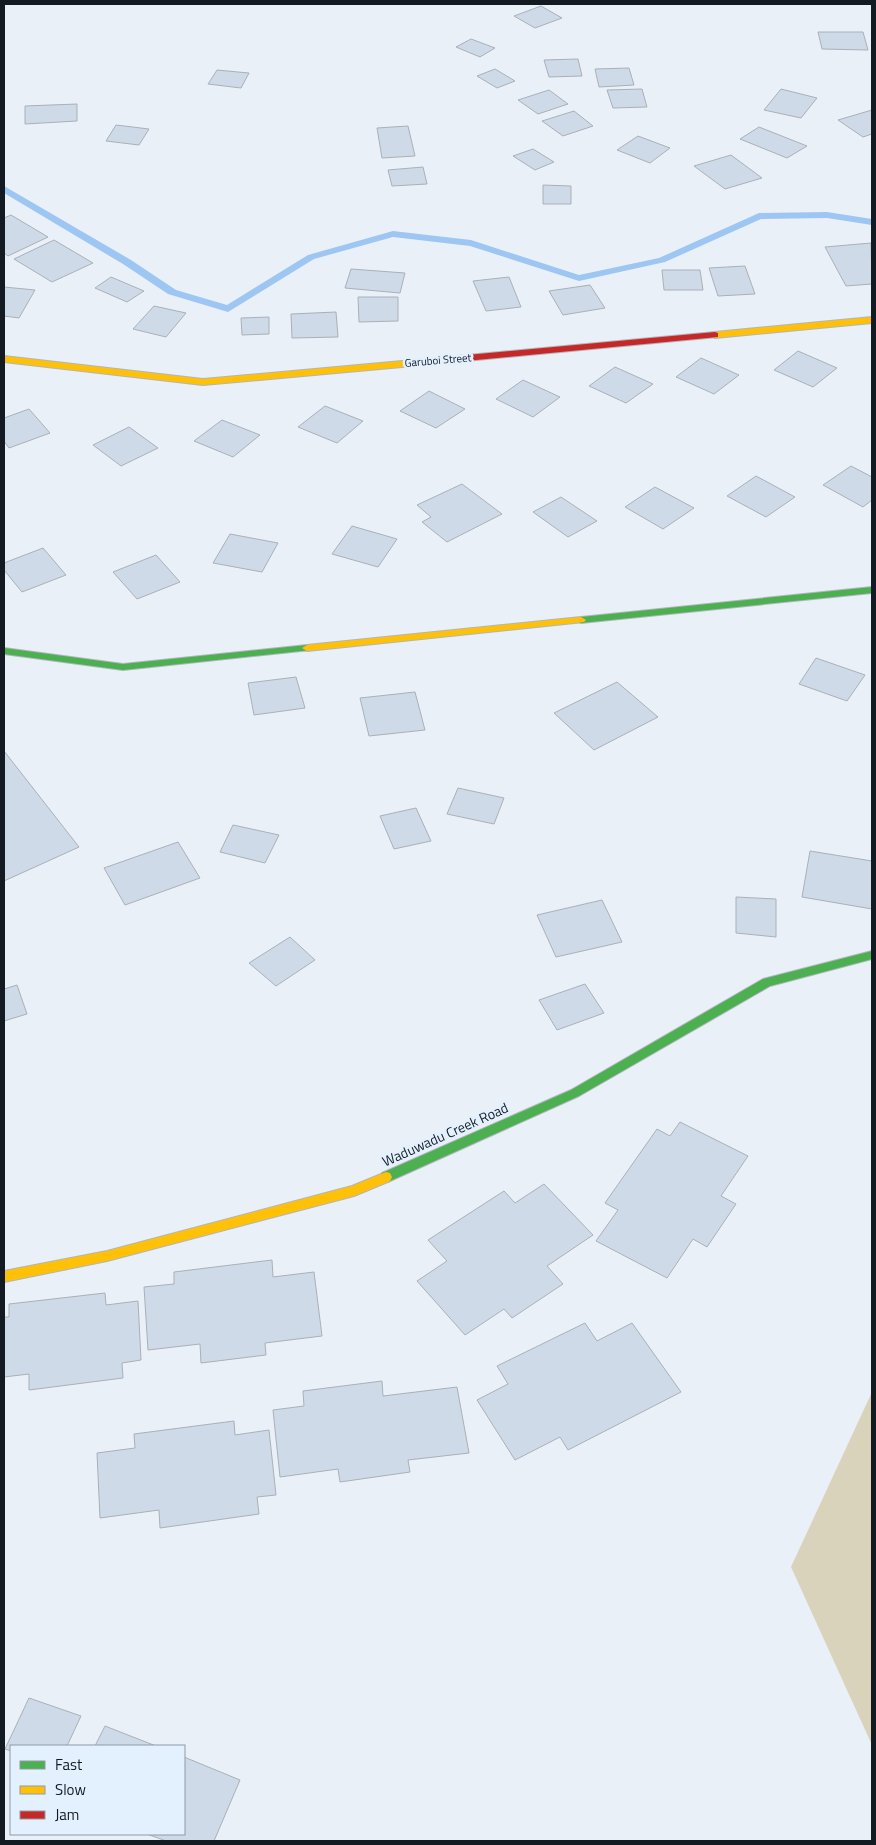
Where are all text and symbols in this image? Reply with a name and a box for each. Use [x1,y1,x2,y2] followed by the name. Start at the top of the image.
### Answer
[404,349,472,371] street label: Garuboi Street
[379,1097,511,1171] street label: Waduwadu Creek Road
[10,1745,185,1835] legend
[55,1753,83,1776] text: Fast
[55,1778,86,1801] text: Slow
[55,1803,79,1826] text: Jam

